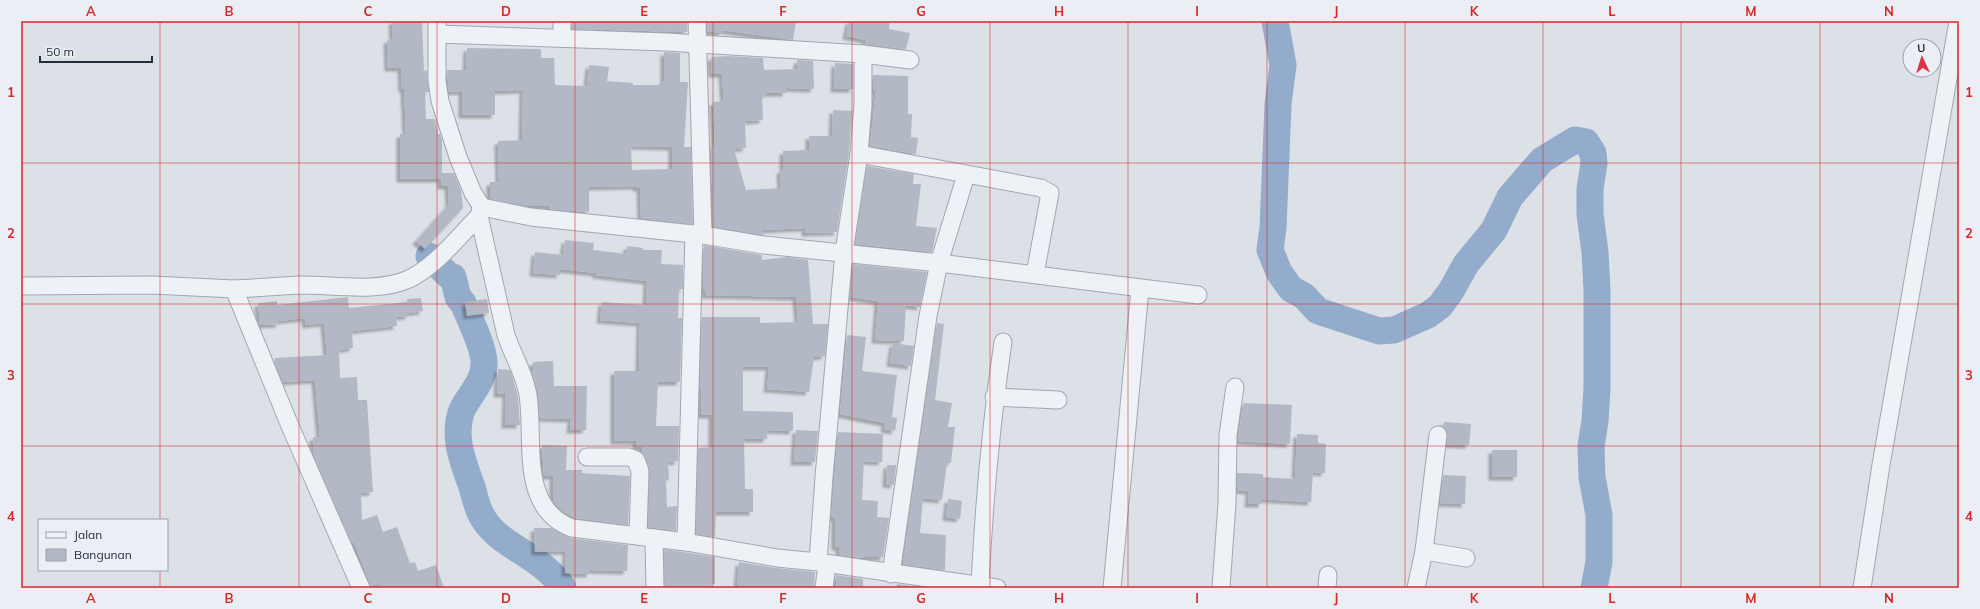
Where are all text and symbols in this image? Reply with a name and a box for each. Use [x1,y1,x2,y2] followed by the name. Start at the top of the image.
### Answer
[86,3,96,19] text: A
[225,3,234,19] text: B
[364,3,373,19] text: C
[501,3,511,19] text: D
[640,3,648,19] text: E
[779,3,787,19] text: F
[916,3,926,19] text: G
[1054,3,1064,19] text: H
[1195,3,1199,19] text: I
[1334,3,1338,19] text: J
[1470,3,1480,19] text: K
[1608,3,1616,19] text: L
[1745,3,1757,19] text: M
[1884,3,1894,19] text: N
[40,38,152,64] scale bar
[1902,38,1942,78] north arrow
[1917,41,1926,55] text: U
[46,44,74,59] text: 50 m
[7,84,15,100] text: 1
[1965,84,1973,100] text: 1
[7,225,15,241] text: 2
[1965,225,1973,241] text: 2
[7,367,15,383] text: 3
[1965,367,1973,383] text: 3
[7,508,15,524] text: 4
[1965,508,1973,524] text: 4
[38,519,168,571] legend
[74,527,102,542] text: Jalan
[74,547,132,562] text: Bangunan
[86,590,96,606] text: A
[225,590,234,606] text: B
[364,590,373,606] text: C
[501,590,511,606] text: D
[640,590,648,606] text: E
[779,590,787,606] text: F
[916,590,926,606] text: G
[1054,590,1064,606] text: H
[1195,590,1199,606] text: I
[1334,590,1338,606] text: J
[1470,590,1480,606] text: K
[1608,590,1616,606] text: L
[1745,590,1757,606] text: M
[1884,590,1894,606] text: N

